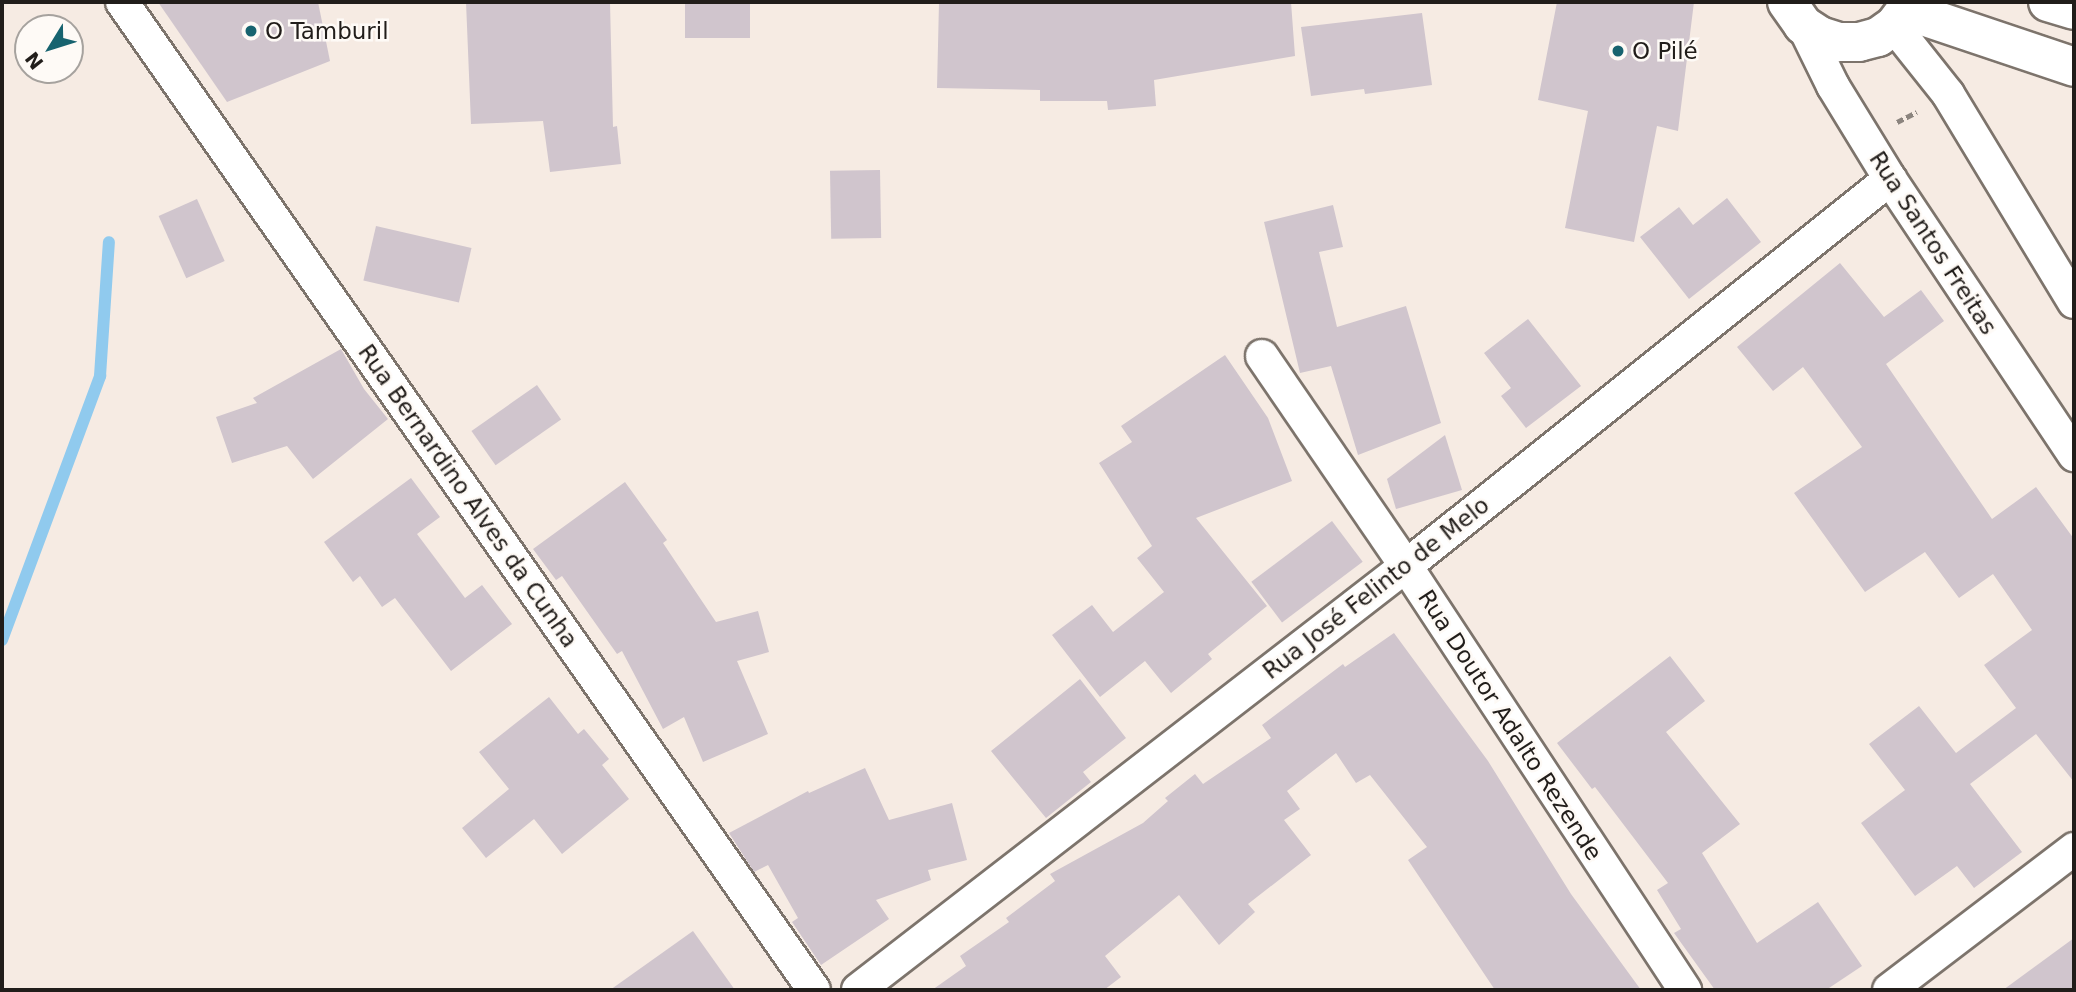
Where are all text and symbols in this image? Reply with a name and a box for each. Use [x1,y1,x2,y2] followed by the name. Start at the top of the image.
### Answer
[14,14,84,84] north arrow
[265,17,389,45] place label: O Tamburil
[243,23,259,39] marker: O Tamburil
[1632,37,1698,65] place label: O Pilé
[1610,43,1626,59] marker: O Pilé
[20,48,48,74] text: N
[1863,146,2003,340] street label: Rua Santos Freitas
[352,339,584,653] street label: Rua Bernardino Alves da Cunha
[1257,491,1495,685] street label: Rua José Felinto de Melo
[1412,585,1608,865] street label: Rua Doutor Adalto Rezende

